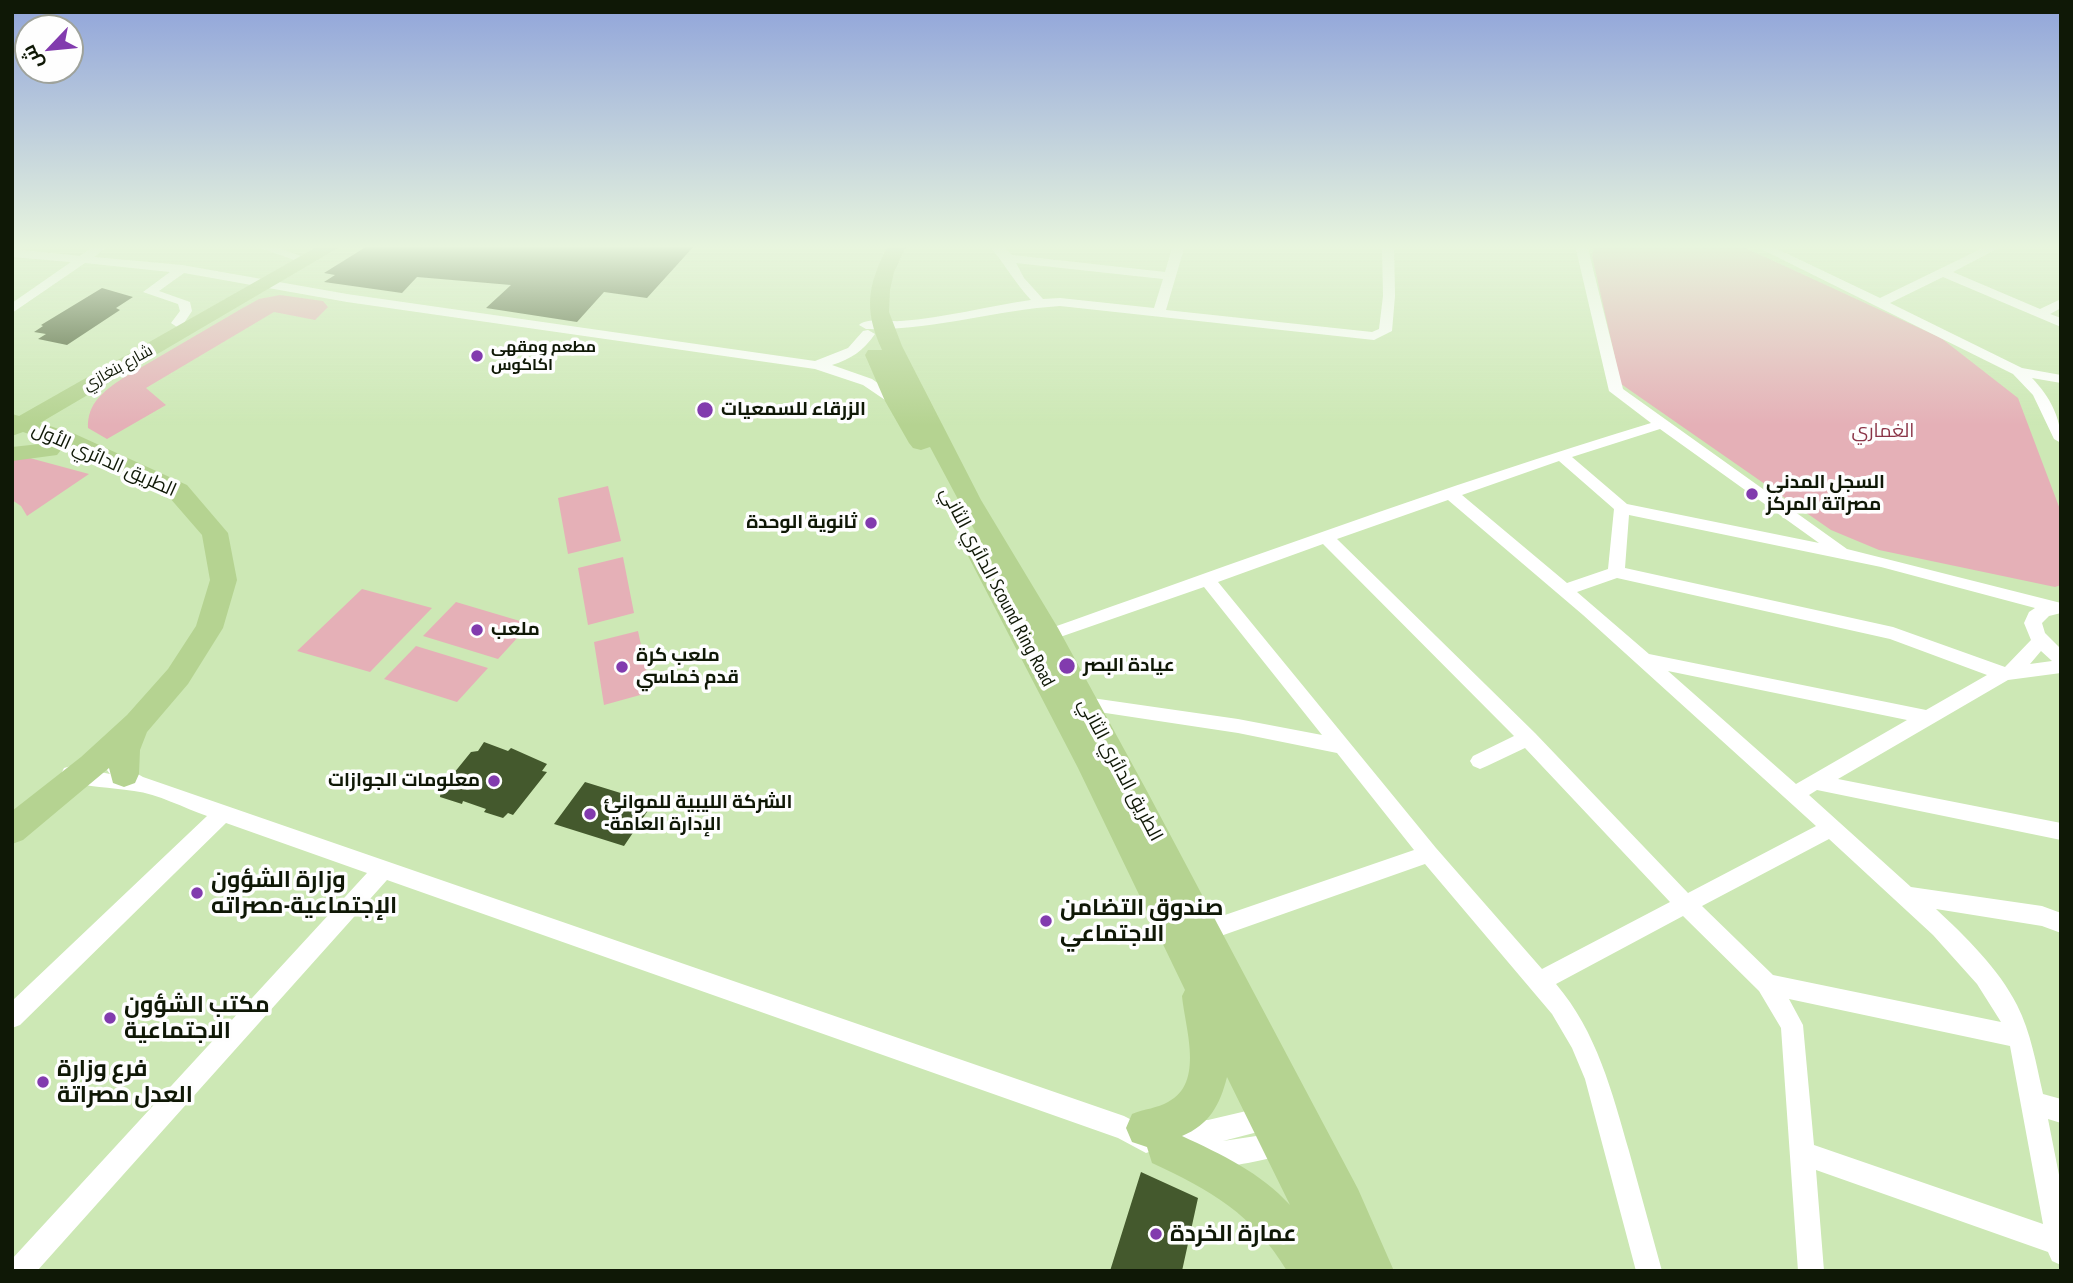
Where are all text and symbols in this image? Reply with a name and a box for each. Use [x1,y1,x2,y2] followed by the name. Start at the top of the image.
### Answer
[14,14,84,84] north arrow
[16,41,48,74] text: ش
[491,337,596,375] place label: مطعم ومقهى اكاكوس
[80,341,156,395] street label: شارع بنغازي
[469,348,485,364] marker: مطعم ومقهى اكاكوس
[721,399,866,421] place label: الزرقاء للسمعيات
[695,400,715,420] marker: الزرقاء للسمعيات
[28,418,180,502] street label: الطريق الدائري الأول
[1852,421,1914,443] park label: الغماري
[1766,472,1885,516] place label: السجل المدني مصراتة المركز
[935,483,1059,691] street label: الدائري الثاني Scound Ring Road
[1744,486,1760,502] marker: السجل المدني مصراتة المركز
[746,512,857,534] place label: ثانوية الوحدة
[863,515,879,531] marker: ثانوية الوحدة
[491,619,540,641] place label: ملعب
[469,622,485,638] marker: ملعب
[636,645,739,689] place label: ملعب كرة قدم خماسي
[1083,655,1175,677] place label: عيادة البصر
[1057,656,1077,676] marker: عيادة البصر
[614,659,630,675] marker: ملعب كرة قدم خماسي
[1073,695,1167,845] street label: الطريق الدائري الثاني
[328,770,480,792] place label: معلومات الجوازات
[486,773,502,789] marker: معلومات الجوازات
[604,792,792,836] place label: الشركة الليبية للموانئ -الإدارة العامة
[582,806,598,822] marker: الشركة الليبية للموانئ -الإدارة العامة
[211,866,397,920] place label: وزارة الشؤون الإجتماعية-مصراته
[189,885,205,901] marker: وزارة الشؤون الإجتماعية-مصراته
[1060,894,1223,948] place label: صندوق التضامن الاجتماعي
[1038,913,1054,929] marker: صندوق التضامن الاجتماعي
[124,991,270,1045] place label: مكتب الشؤون الاجتماعية
[102,1010,118,1026] marker: مكتب الشؤون الاجتماعية
[57,1055,193,1109] place label: فرع وزارة العدل مصراتة
[35,1074,51,1090] marker: فرع وزارة العدل مصراتة
[1170,1220,1297,1248] place label: عمارة الخردة
[1148,1226,1164,1242] marker: عمارة الخردة

